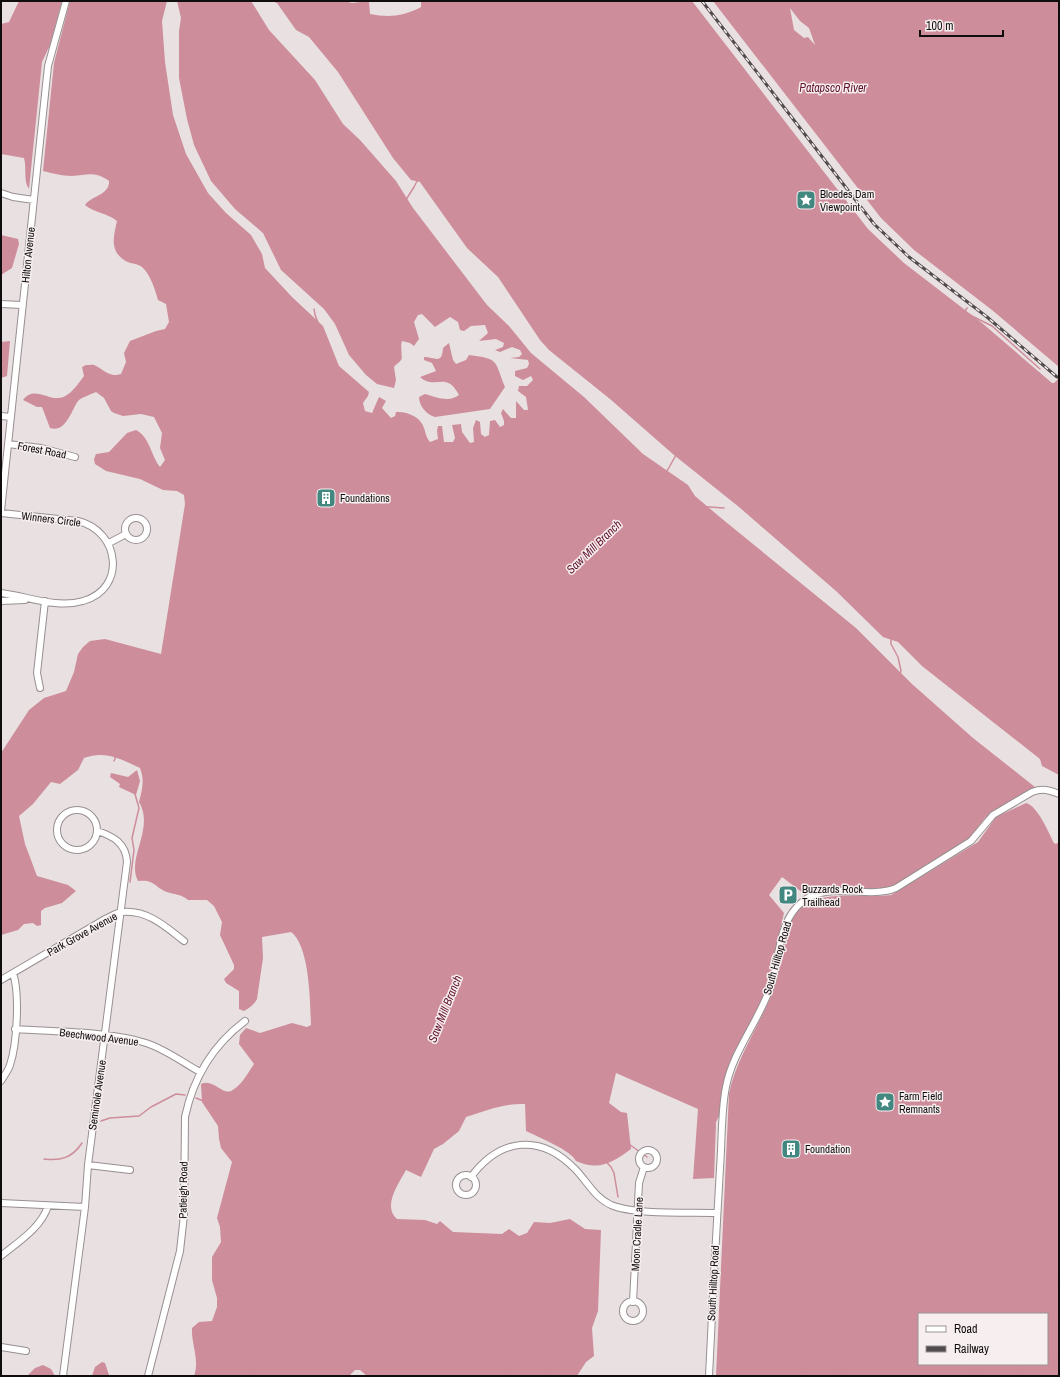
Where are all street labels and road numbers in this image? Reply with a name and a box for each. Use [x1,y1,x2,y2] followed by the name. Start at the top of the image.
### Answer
[18,226,38,284] street label: Hilton Avenue
[17,438,67,462] street label: Forest Road
[21,508,81,530] street label: Winners Circle
[44,909,120,959] street label: Park Grove Avenue
[760,920,794,996] street label: South Hilltop Road
[59,1025,139,1049] street label: Beechwood Avenue
[85,1059,109,1131] street label: Seminole Avenue
[176,1161,190,1219] street label: Patleigh Road
[628,1197,646,1271] street label: Moon Cradle Lane
[704,1245,722,1321] street label: South Hilltop Road

